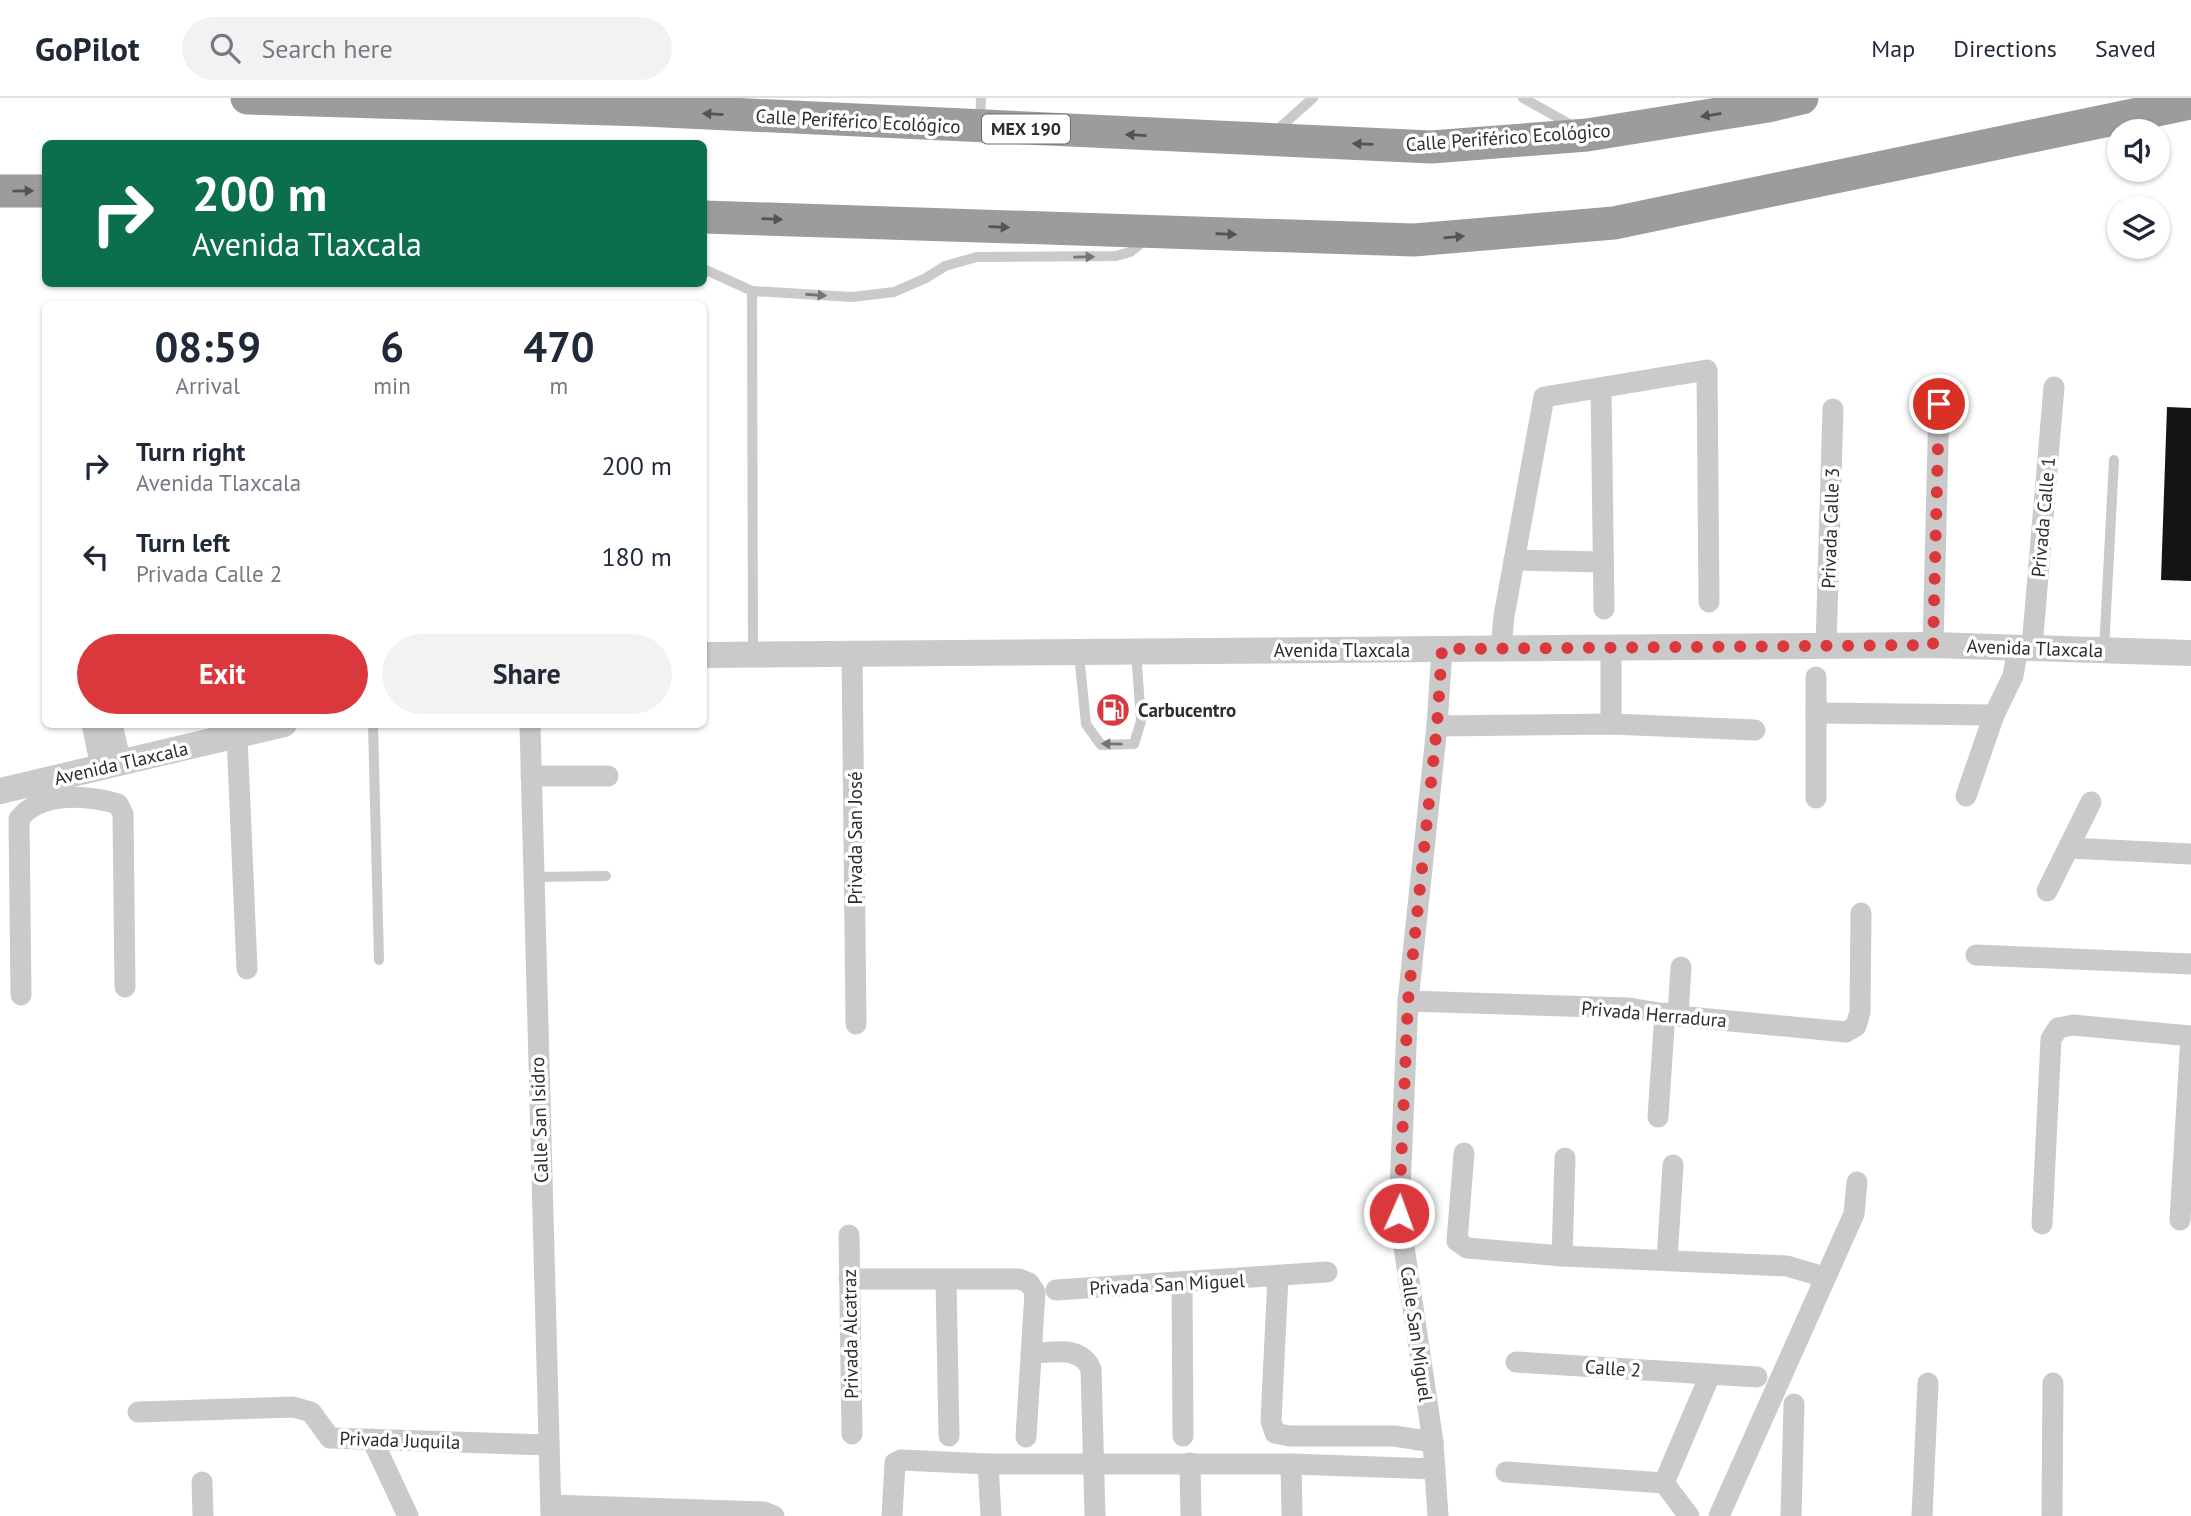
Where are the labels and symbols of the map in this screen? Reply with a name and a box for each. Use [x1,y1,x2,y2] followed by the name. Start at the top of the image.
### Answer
[755,104,961,138] street label: Calle Periférico Ecológico
[702,108,724,119] one-way arrow
[1700,110,1722,121] one-way arrow
[982,114,1070,144] road number: MEX 190
[1405,118,1611,156] street label: Calle Periférico Ecológico
[1125,129,1147,140] one-way arrow
[1352,138,1374,150] one-way arrow
[12,185,34,197] one-way arrow
[761,213,783,225] one-way arrow
[988,221,1010,232] one-way arrow
[1216,228,1238,240] one-way arrow
[1443,231,1465,242] one-way arrow
[1073,252,1095,263] one-way arrow
[805,290,827,301] one-way arrow
[1909,374,1969,434] pin
[2026,456,2060,578] street label: Privada Calle 1
[1816,467,1844,589] street label: Privada Calle 3
[1966,634,2104,662] street label: Avenida Tlaxcala
[1274,638,1410,662] street label: Avenida Tlaxcala
[1094,691,1132,729] fuel station icon: Carbucentro
[1138,698,1236,722] place label: Carbucentro
[52,736,190,790] street label: Avenida Tlaxcala
[1101,739,1123,750] one-way arrow
[843,771,867,905] street label: Privada San José
[1580,996,1728,1032] street label: Privada Herradura
[525,1056,553,1184] street label: Calle San Isidro
[1362,1176,1436,1250] position arrow
[1396,1265,1438,1404] street label: Calle San Miguel
[1089,1268,1246,1300] street label: Privada San Miguel
[837,1269,863,1399] street label: Privada Alcatraz
[1584,1354,1642,1382] street label: Calle 2
[339,1426,461,1454] street label: Privada Juquila

